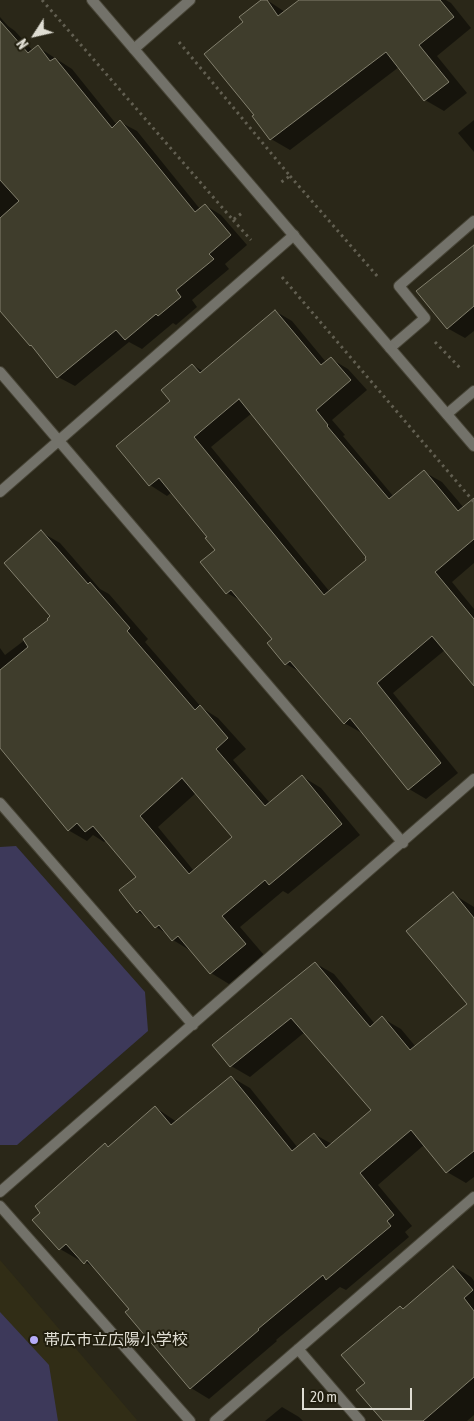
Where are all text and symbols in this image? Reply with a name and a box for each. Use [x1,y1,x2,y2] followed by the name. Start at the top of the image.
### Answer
[10,10,60,60] north arrow
[14,36,32,52] text: N
[44,1330,188,1350] place label: 帯広市立広陽小学校
[28,1334,40,1346] marker: 帯広市立広陽小学校
[304,1378,414,1410] scale bar
[310,1388,337,1405] text: 20 m

